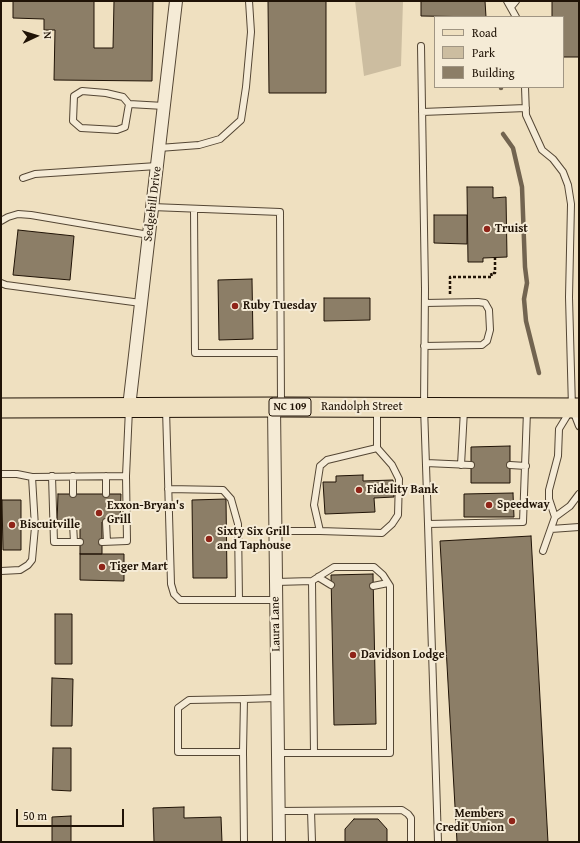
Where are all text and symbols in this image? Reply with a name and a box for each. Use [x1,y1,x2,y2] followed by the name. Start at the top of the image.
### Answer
[16,16,56,56] north arrow
[434,16,564,88] legend
[472,24,497,41] text: Road
[40,31,56,39] text: N
[472,44,495,61] text: Park
[472,64,515,81] text: Building
[141,165,165,243] street label: Sedgehill Drive
[495,222,528,236] place label: Truist
[482,224,492,234] marker: Truist
[243,299,317,313] place label: Ruby Tuesday
[230,301,240,311] marker: Ruby Tuesday
[269,398,311,416] road number: NC 109
[321,400,403,414] street label: Randolph Street
[367,483,438,497] place label: Fidelity Bank
[354,485,364,495] marker: Fidelity Bank
[497,498,550,512] place label: Speedway
[107,499,184,527] place label: Exxon-Bryan's Grill
[484,500,494,510] marker: Speedway
[94,508,104,518] marker: Exxon-Bryan's Grill
[20,518,80,532] place label: Biscuitville
[7,520,17,530] marker: Biscuitville
[217,525,291,553] place label: Sixty Six Grill and Taphouse
[204,534,214,544] marker: Sixty Six Grill and Taphouse
[110,560,168,574] place label: Tiger Mart
[97,562,107,572] marker: Tiger Mart
[268,596,284,652] street label: Laura Lane
[361,648,445,662] place label: Davidson Lodge
[348,650,358,660] marker: Davidson Lodge
[18,801,126,827] scale bar
[23,807,47,824] text: 50 m
[436,807,504,835] place label: Members Credit Union
[507,816,517,826] marker: Members Credit Union

